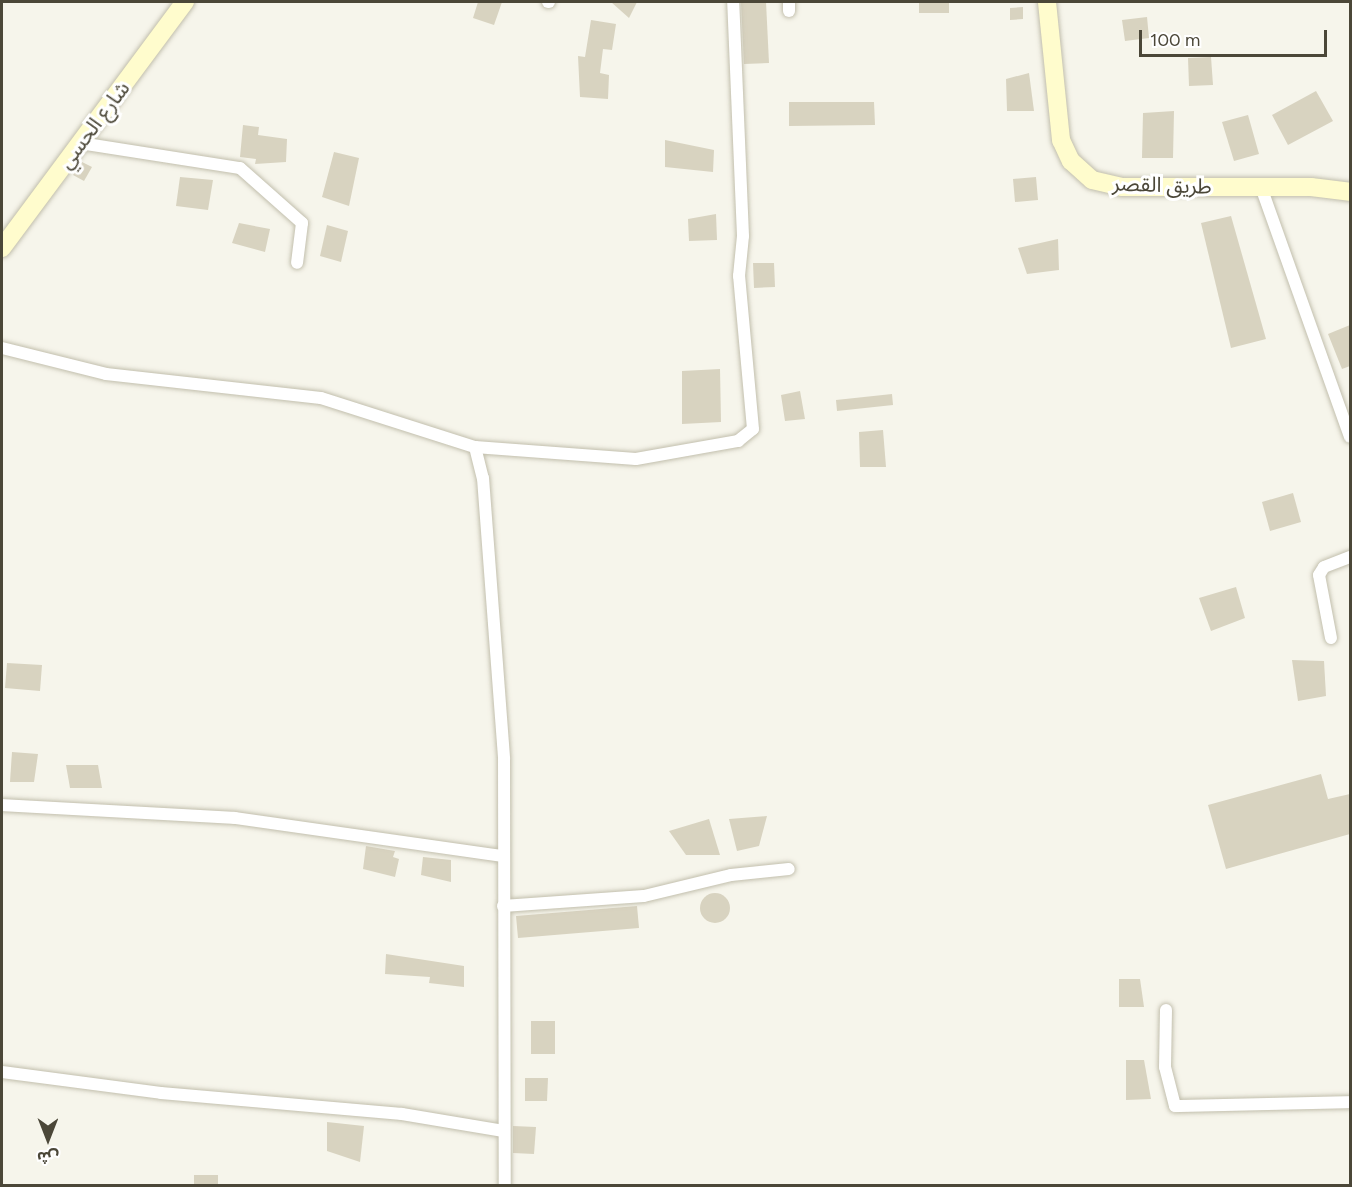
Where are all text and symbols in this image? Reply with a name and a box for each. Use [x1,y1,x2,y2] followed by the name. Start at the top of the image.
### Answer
[1142,18,1330,56] scale bar
[1150,29,1200,51] text: 100 m
[53,76,135,174] street label: شارع الحسي
[1112,171,1212,199] street label: طريق القصر
[18,1109,78,1169] north arrow
[37,1148,59,1167] text: ش

